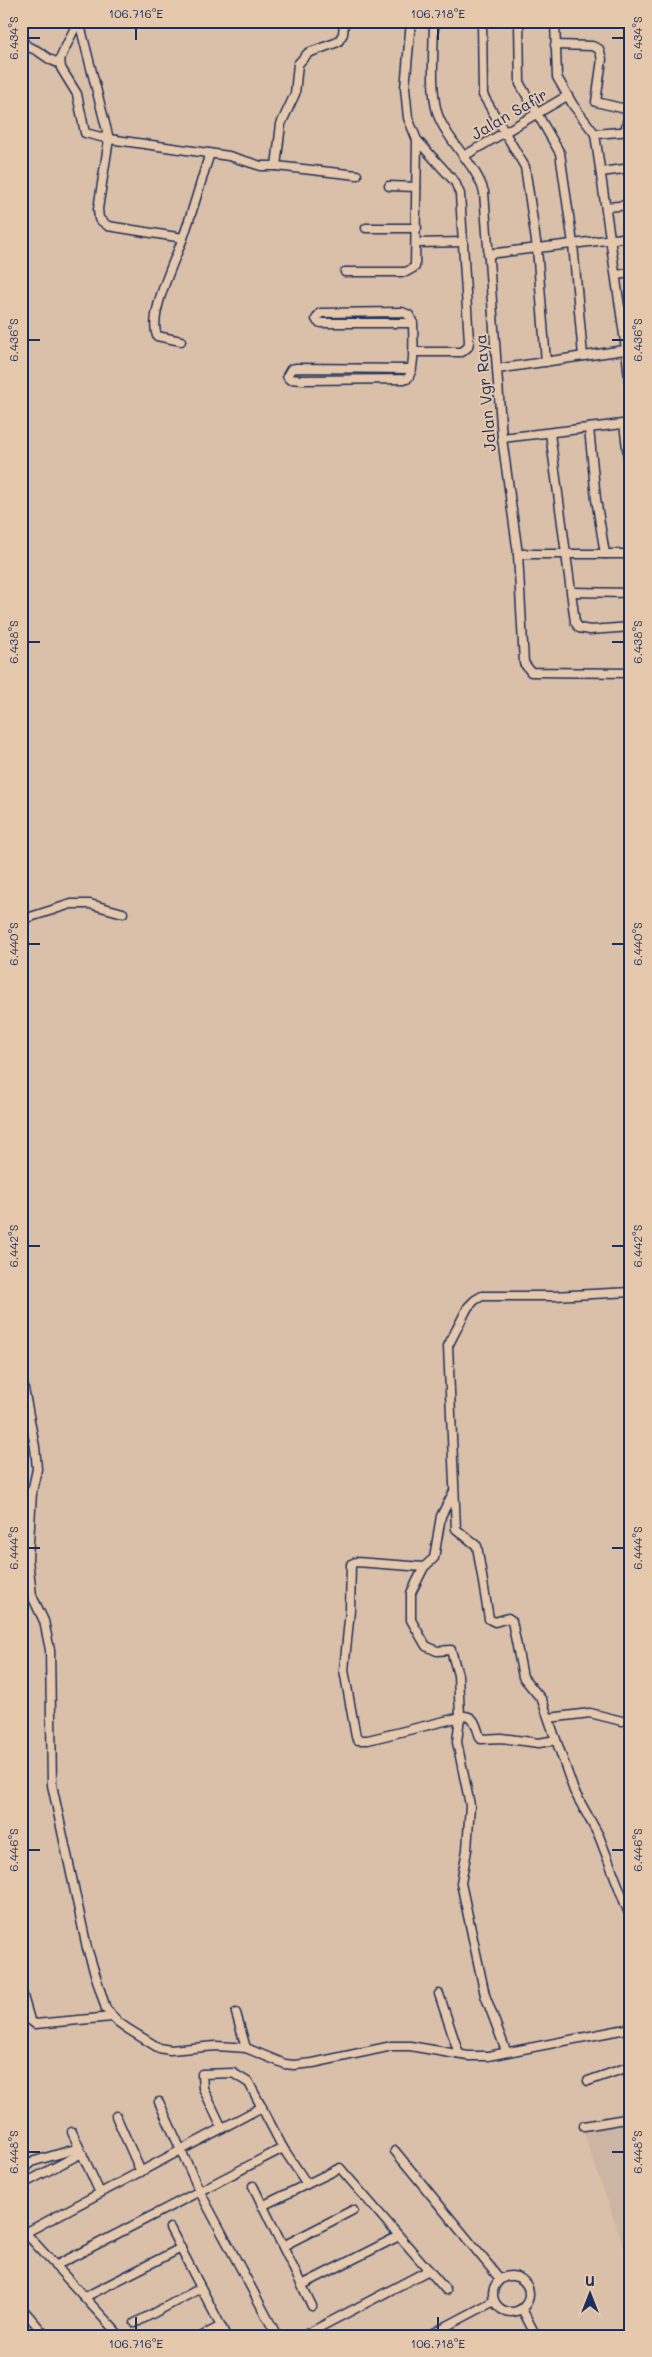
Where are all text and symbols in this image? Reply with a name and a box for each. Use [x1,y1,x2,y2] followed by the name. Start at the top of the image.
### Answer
[109,5,163,21] text: 106.716°E
[411,5,465,21] text: 106.718°E
[5,16,21,60] text: 6.434°S
[629,16,645,60] text: 6.434°S
[467,83,551,144] street label: Jalan Safir
[5,318,21,362] text: 6.436°S
[629,318,645,362] text: 6.436°S
[469,333,500,453] street label: Jalan Vgr Raya
[5,620,21,664] text: 6.438°S
[629,620,645,664] text: 6.438°S
[5,922,21,966] text: 6.440°S
[629,922,645,966] text: 6.440°S
[5,1224,21,1267] text: 6.442°S
[629,1224,645,1267] text: 6.442°S
[5,1526,21,1570] text: 6.444°S
[629,1526,645,1570] text: 6.444°S
[5,1828,21,1872] text: 6.446°S
[629,1828,645,1872] text: 6.446°S
[5,2130,21,2174] text: 6.448°S
[629,2130,645,2174] text: 6.448°S
[564,2270,614,2320] north arrow
[585,2271,595,2290] text: U
[109,2335,163,2351] text: 106.716°E
[411,2335,465,2351] text: 106.718°E

